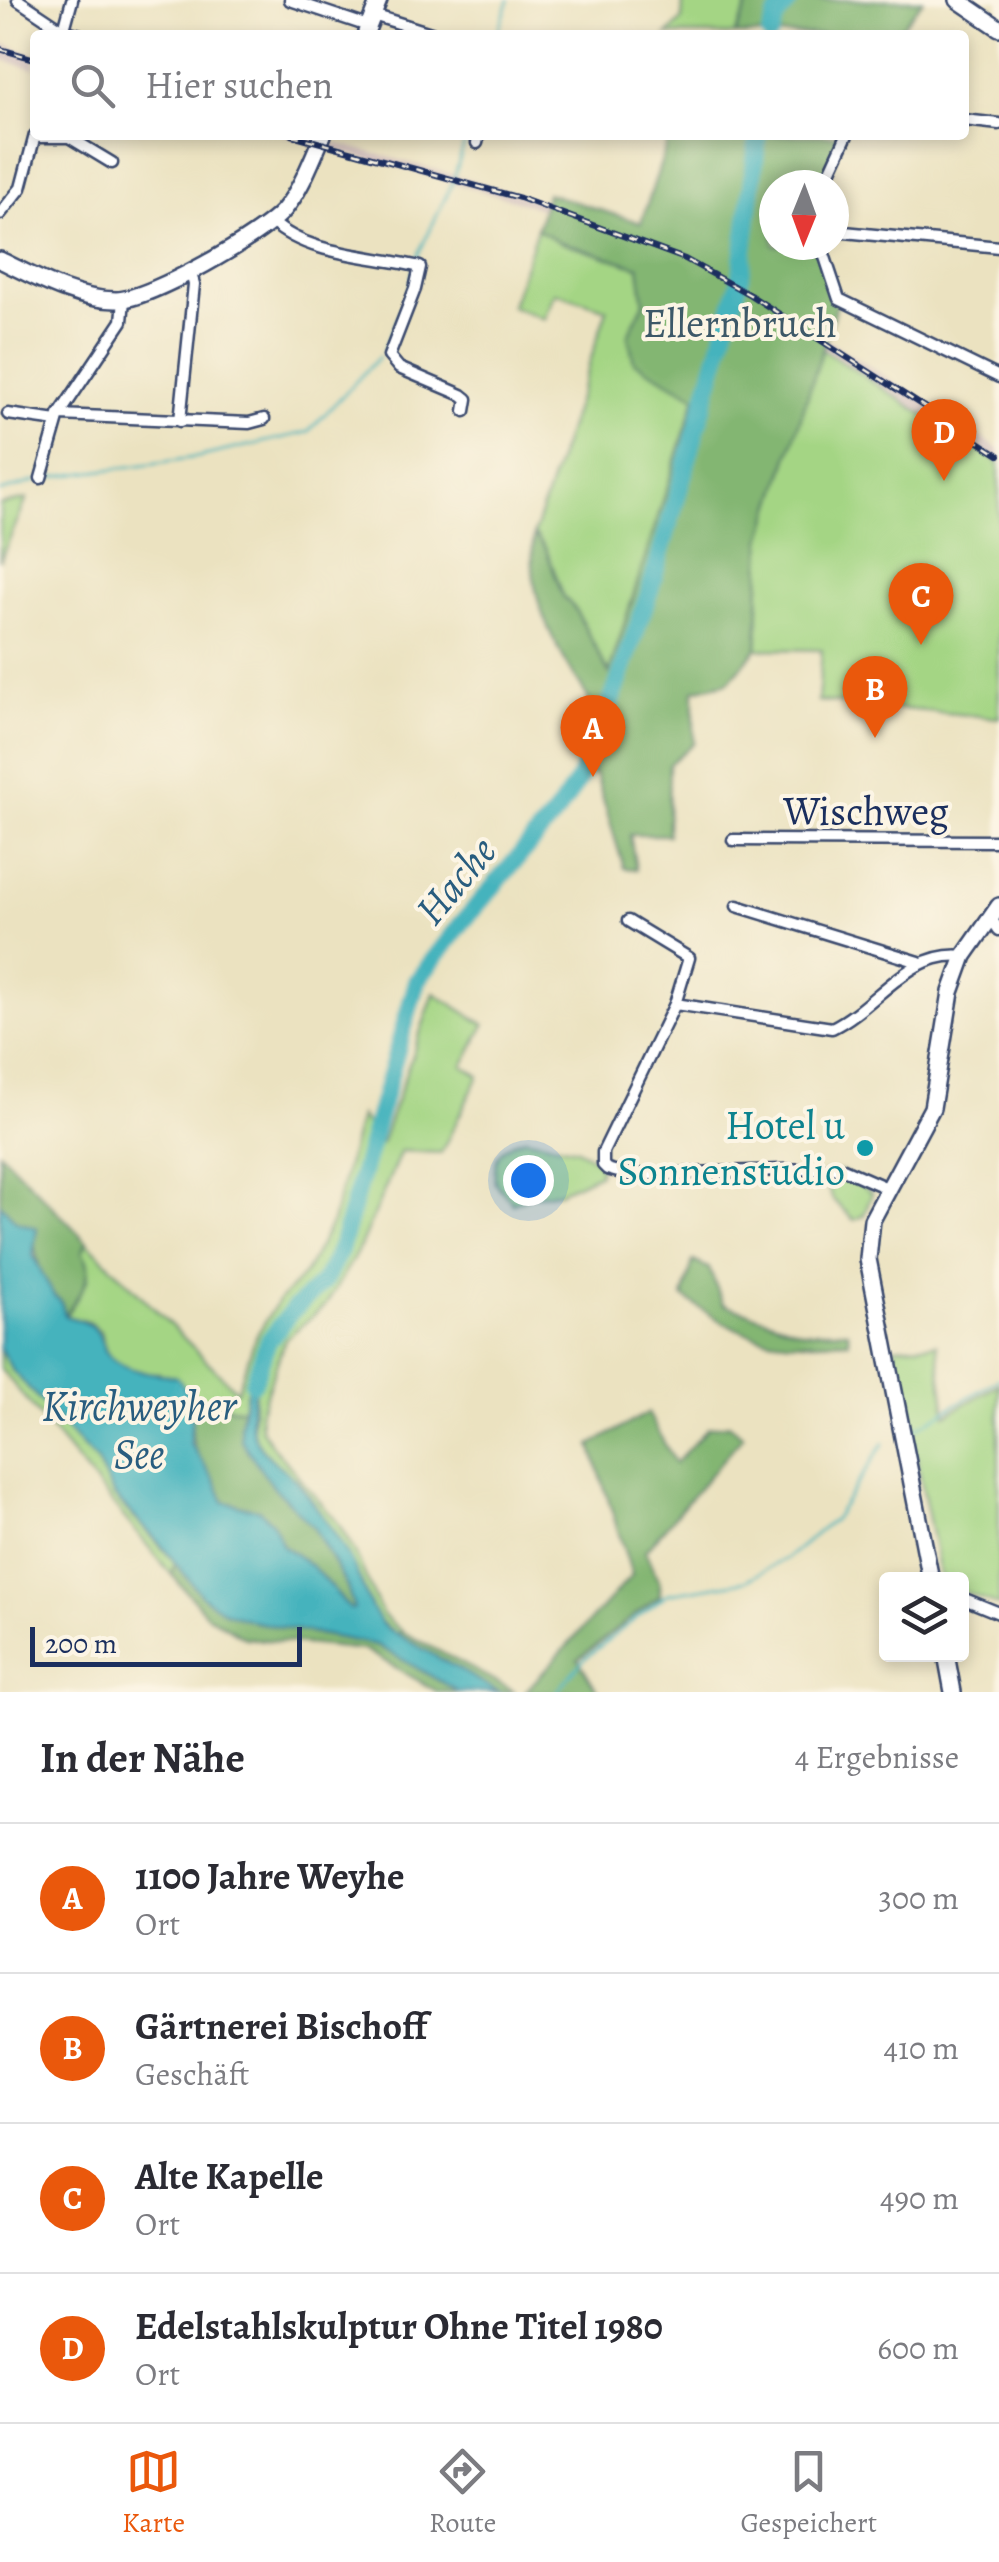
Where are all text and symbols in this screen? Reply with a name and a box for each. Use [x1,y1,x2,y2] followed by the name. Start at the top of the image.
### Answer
[30,30,969,140] search box
[65,58,120,113] icon: search
[145,59,333,111] text: Hier suchen
[759,170,849,260] north arrow
[643,296,837,351] park label: Ellernbruch
[912,398,976,481] pin: D
[888,562,954,645] pin: C
[842,656,908,738] pin: B
[560,694,626,777] pin: A
[782,784,949,839] street label: Wischweg
[402,824,509,937] water label: Hache
[617,1098,845,1199] place label: Hotel u Sonnenstudio
[854,1137,876,1159] marker: Hotel u Sonnenstudio
[503,1155,554,1206] your location
[42,1377,238,1482] water label: Kirchweyher See
[879,1572,969,1662] map controls
[879,1572,969,1662] button: layers
[30,1622,302,1666] scale bar
[45,1625,117,1663] text: 200 m
[40,1729,245,1786] text: In der Nähe
[795,1735,959,1779] text: 4 Ergebnisse
[135,1850,405,1902] text: 1100 Jahre Weyhe
[62,1876,83,1920] text: A
[879,1876,959,1920] text: 300 m
[135,1902,180,1946] text: Ort
[135,2000,427,2052] text: Gärtnerei Bischoff
[62,2026,83,2070] text: B
[884,2026,959,2070] text: 410 m
[135,2052,249,2096] text: Geschäft
[135,2150,324,2202] text: Alte Kapelle
[63,2176,82,2220] text: C
[880,2176,959,2220] text: 490 m
[135,2202,180,2246] text: Ort
[135,2300,663,2352] text: Edelstahlskulptur Ohne Titel 1980
[61,2326,84,2370] text: D
[877,2326,959,2370] text: 600 m
[135,2352,180,2396] text: Ort
[122,2444,185,2542] tab: Karte
[429,2444,496,2542] tab: Route
[740,2444,877,2542] tab: Gespeichert

